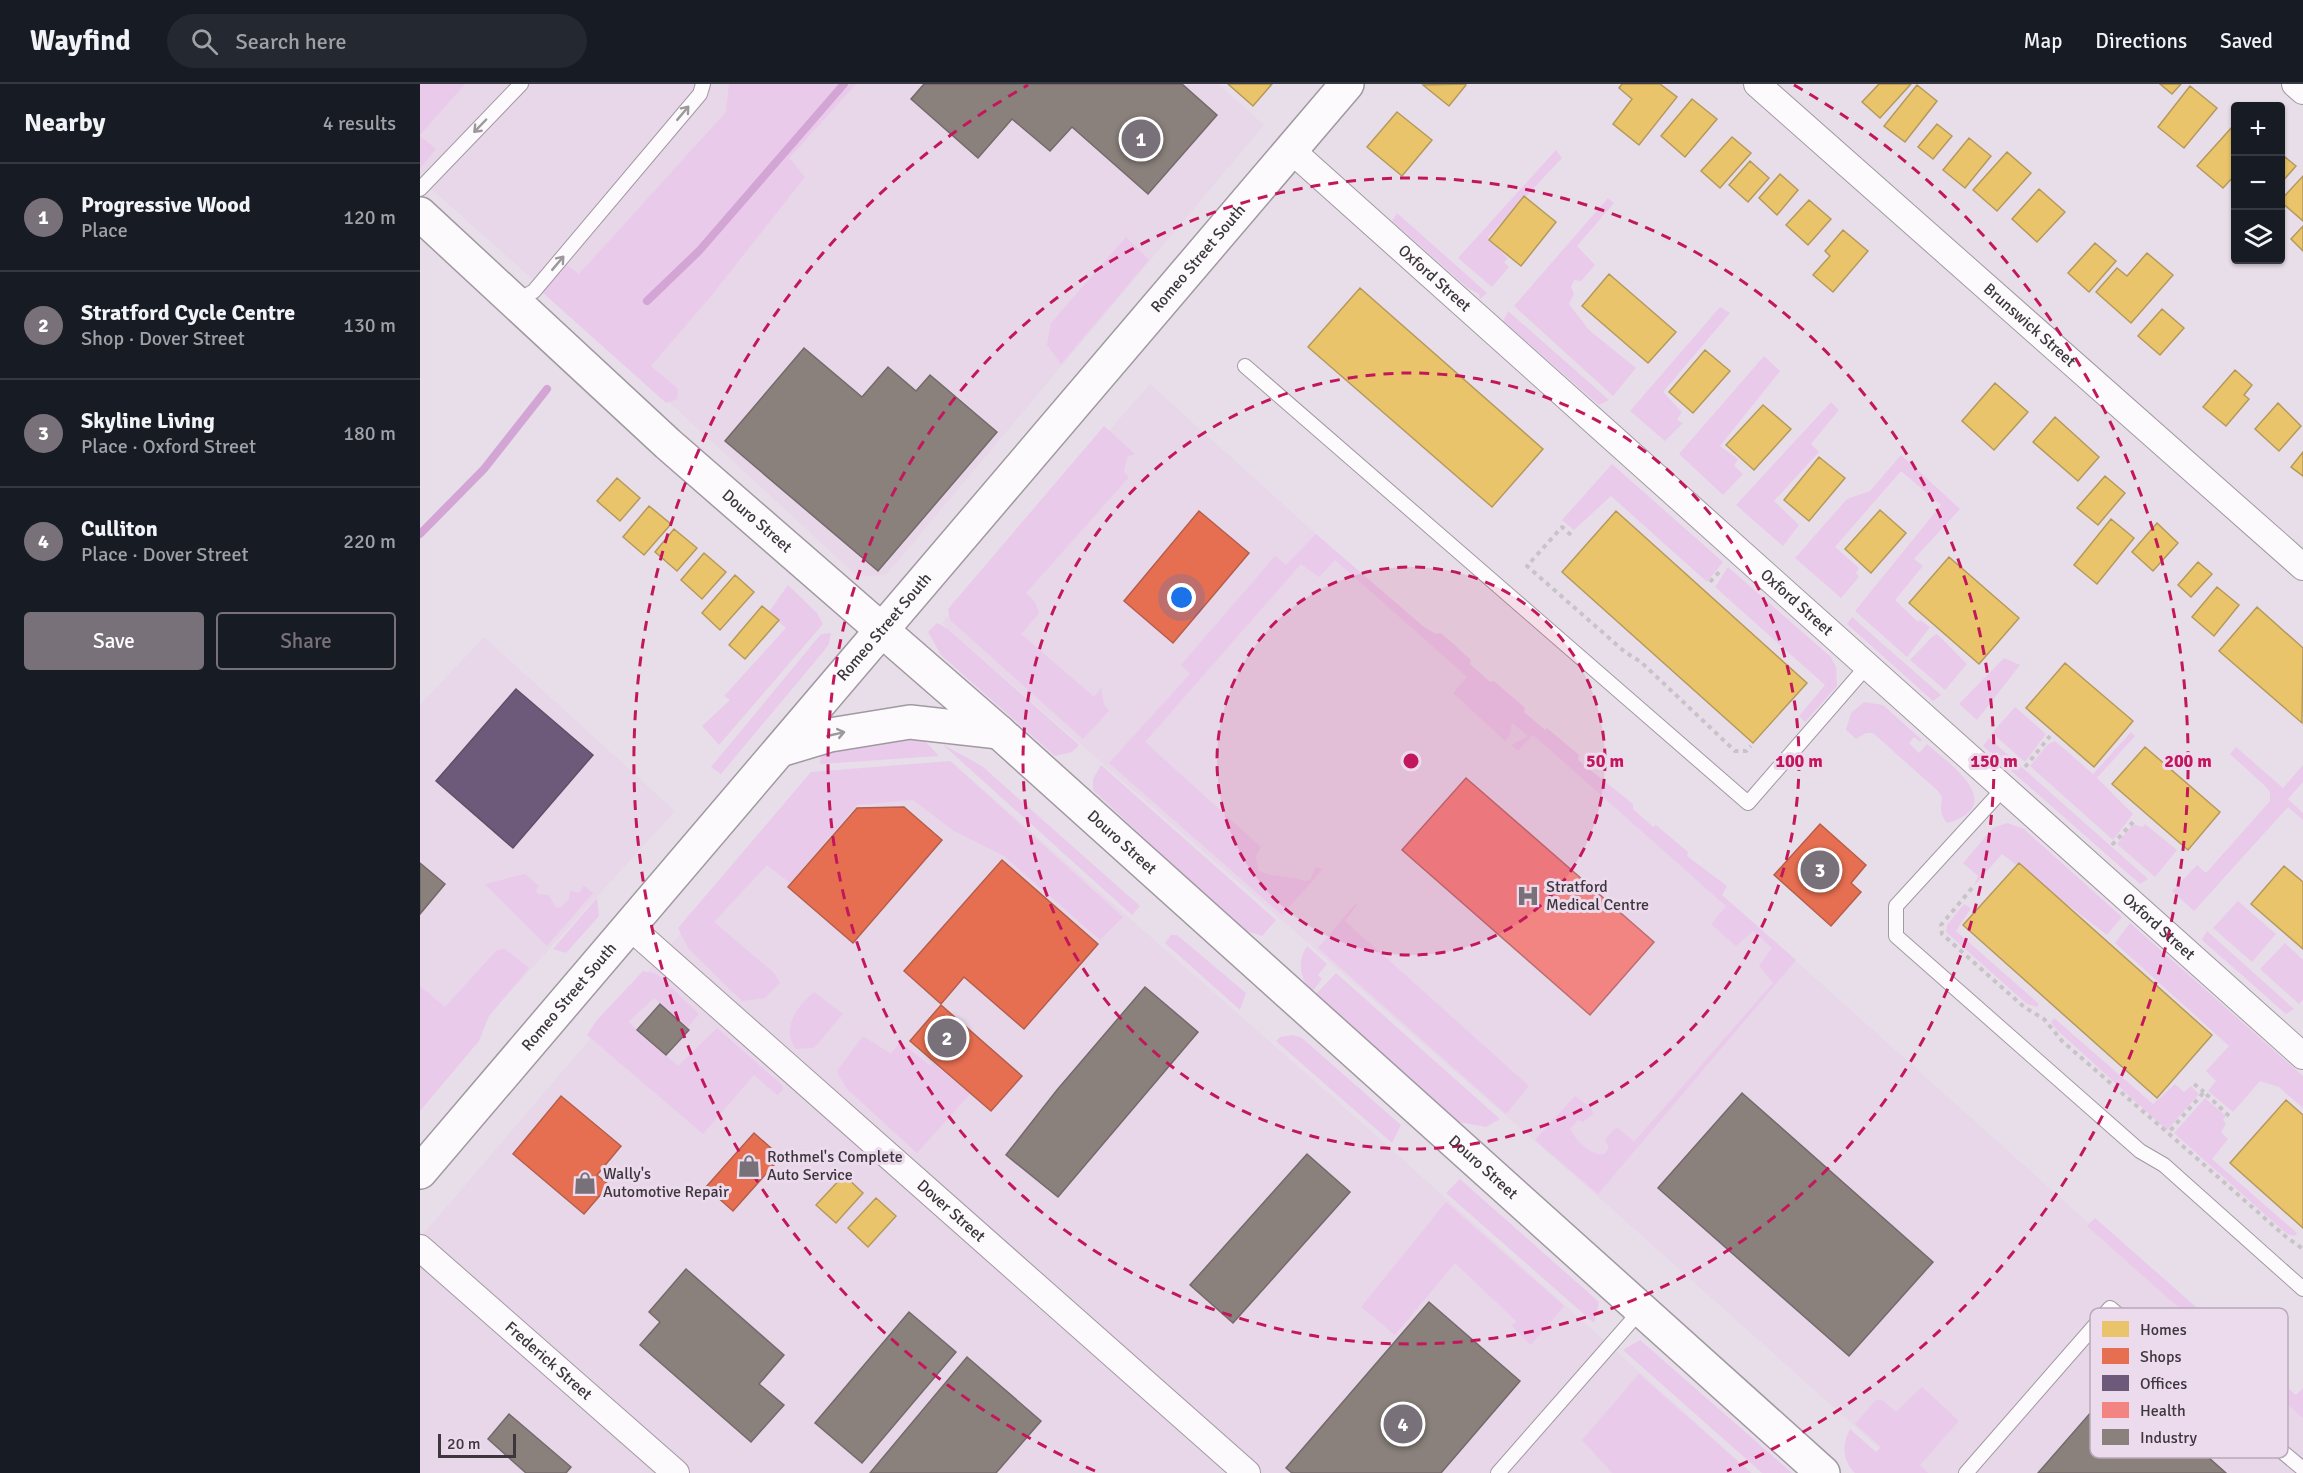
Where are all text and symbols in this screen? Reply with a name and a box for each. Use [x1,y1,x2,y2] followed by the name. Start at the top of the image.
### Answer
[167,14,587,68] search box
[30,24,131,58] text: Wayfind
[188,25,221,58] icon: search
[236,28,347,55] text: Search here
[2024,28,2062,54] text: Map
[2095,28,2187,54] text: Directions
[2220,28,2273,54] text: Saved
[2231,102,2285,264] map controls
[2231,102,2285,156] button: +
[676,106,690,121] one-way arrow
[24,107,105,139] text: Nearby
[323,111,396,136] text: 4 results
[1122,116,1160,162] pin: 1
[473,119,488,134] one-way arrow
[2231,156,2285,210] button: −
[81,191,251,218] text: Progressive Wood
[1147,200,1250,317] street label: Romeo Street South
[38,205,49,230] text: 1
[343,205,396,230] text: 120 m
[2231,210,2285,264] button: layers
[81,218,128,243] text: Place
[1394,241,1475,316] street label: Oxford Street
[551,255,564,271] one-way arrow
[1979,279,2080,372] street label: Brunswick Street
[81,299,295,326] text: Stratford Cycle Centre
[38,313,49,338] text: 2
[343,313,396,338] text: 130 m
[81,326,245,351] text: Shop · Dover Street
[81,407,215,434] text: Skyline Living
[38,421,49,446] text: 3
[343,421,396,446] text: 180 m
[81,434,256,459] text: Place · Oxford Street
[718,485,796,558] street label: Douro Street
[81,515,158,542] text: Culliton
[38,529,49,554] text: 4
[343,529,396,554] text: 220 m
[81,542,248,567] text: Place · Dover Street
[1756,565,1837,641] street label: Oxford Street
[833,569,936,685] street label: Romeo Street South
[1167,583,1196,612] your location
[24,612,204,670] button: Save
[216,612,396,670] button: Share
[826,728,845,739] one-way arrow
[1586,750,1624,772] text: 50 m
[1775,750,1823,772] text: 100 m
[1970,750,2018,772] text: 150 m
[2164,750,2212,772] text: 200 m
[1401,751,1421,771] centre of rings
[1083,806,1161,879] street label: Douro Street
[1800,848,1840,892] pin: 3
[1546,877,1649,915] place label: Stratford Medical Centre
[1515,883,1541,909] hospital icon: Stratford Medical Centre
[2118,889,2199,965] street label: Oxford Street
[517,939,621,1055] street label: Romeo Street South
[928,1016,966,1060] pin: 2
[1444,1131,1522,1204] street label: Douro Street
[767,1147,903,1185] place label: Rothmel's Complete Auto Service
[736,1153,762,1179] shop icon: Rothmel's Complete Auto Service
[603,1164,729,1202] place label: Wally's Automotive Repair
[572,1170,598,1196] shop icon: Wally's Automotive Repair
[913,1175,990,1247] street label: Dover Street
[2090,1308,2288,1458] legend
[501,1317,596,1405] street label: Frederick Street
[2140,1320,2187,1340] text: Homes
[2140,1347,2181,1367] text: Shops
[2140,1374,2187,1394] text: Offices
[2140,1401,2186,1421] text: Health
[1384,1402,1422,1446] pin: 4
[2140,1428,2198,1448] text: Industry
[438,1431,516,1458] scale bar
[447,1434,481,1454] text: 20 m

